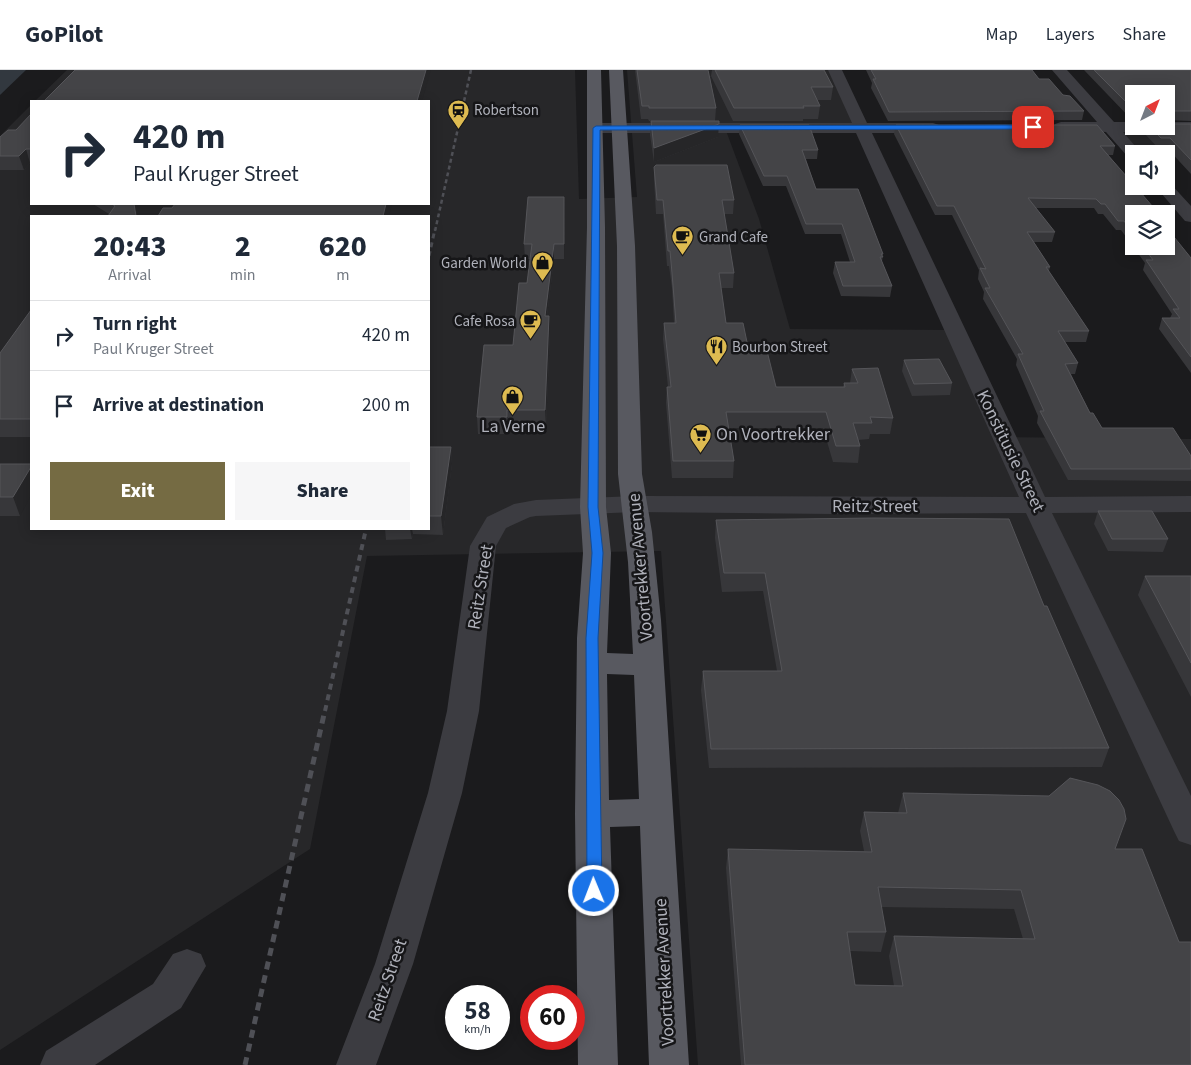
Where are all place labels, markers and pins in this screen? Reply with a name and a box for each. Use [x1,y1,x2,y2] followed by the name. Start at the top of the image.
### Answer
[446,98,470,129] station icon: Robertson
[474,100,539,121] place label: Robertson
[1012,106,1054,148] pin
[671,225,695,256] cafe icon: Grand Cafe
[699,227,768,248] place label: Grand Cafe
[531,251,555,282] shop icon: Garden World
[441,253,527,274] place label: Garden World
[519,309,543,340] cafe icon: Cafe Rosa
[454,311,515,332] place label: Cafe Rosa
[704,335,728,366] restaurant icon: Bourbon Street
[732,337,828,358] place label: Bourbon Street
[501,384,525,415] shop icon: La Verne
[481,414,545,439] place label: La Verne
[688,422,712,453] supermarket icon: On Voortrekker
[716,422,831,447] place label: On Voortrekker

